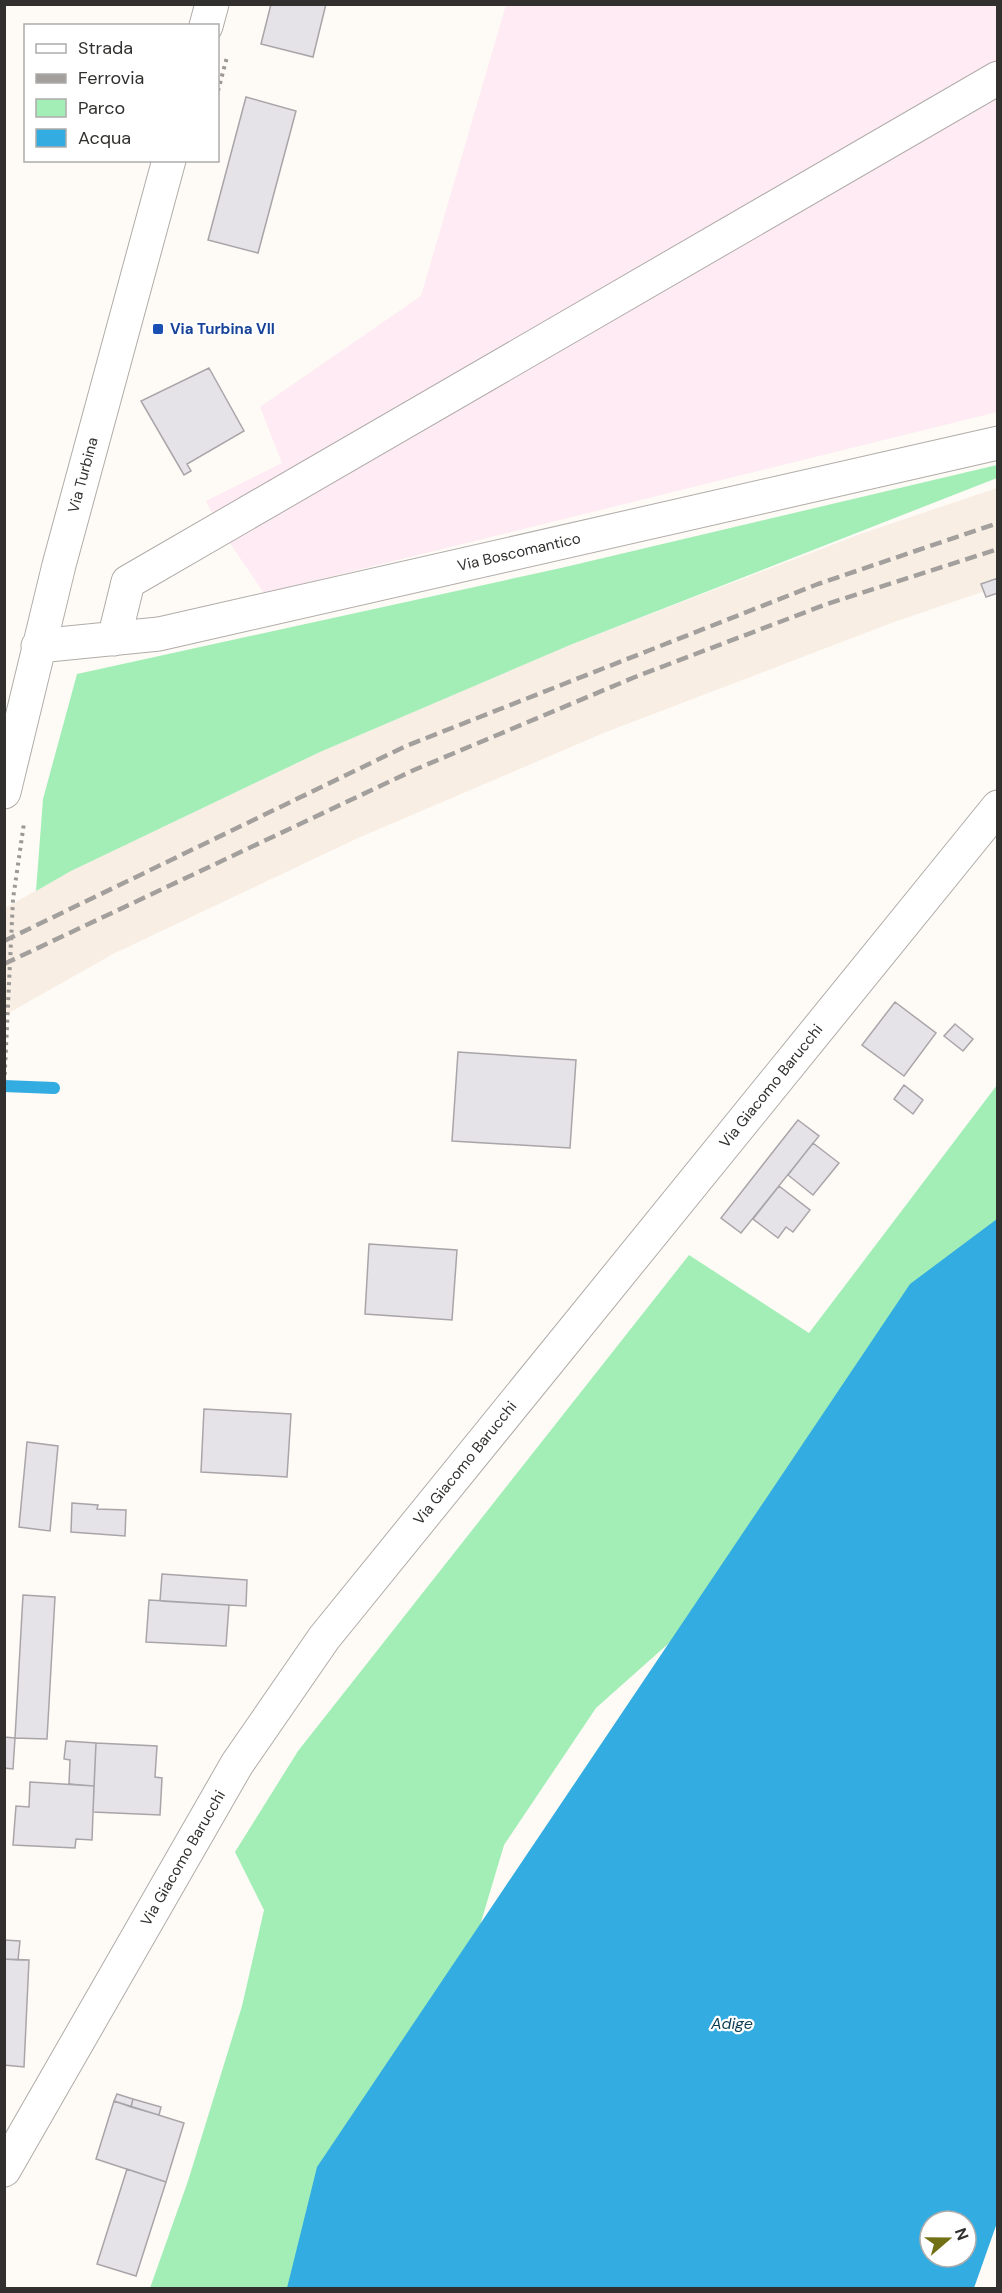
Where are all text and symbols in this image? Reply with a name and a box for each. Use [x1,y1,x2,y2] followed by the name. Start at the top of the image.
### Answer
[24,24,219,162] legend
[78,36,133,60] text: Strada
[78,66,144,90] text: Ferrovia
[78,96,125,120] text: Parco
[78,126,131,150] text: Acqua
[170,319,275,339] place label: Via Turbina VII
[151,322,165,336] marker: Via Turbina VII
[63,435,103,515] street label: Via Turbina
[455,528,583,576] street label: Via Boscomantico
[715,1020,827,1152] street label: Via Giacomo Barucchi
[409,1397,521,1529] street label: Via Giacomo Barucchi
[136,1787,230,1929] street label: Via Giacomo Barucchi
[710,2013,753,2034] water label: Adige
[918,2209,978,2269] north arrow
[950,2225,973,2243] text: N

